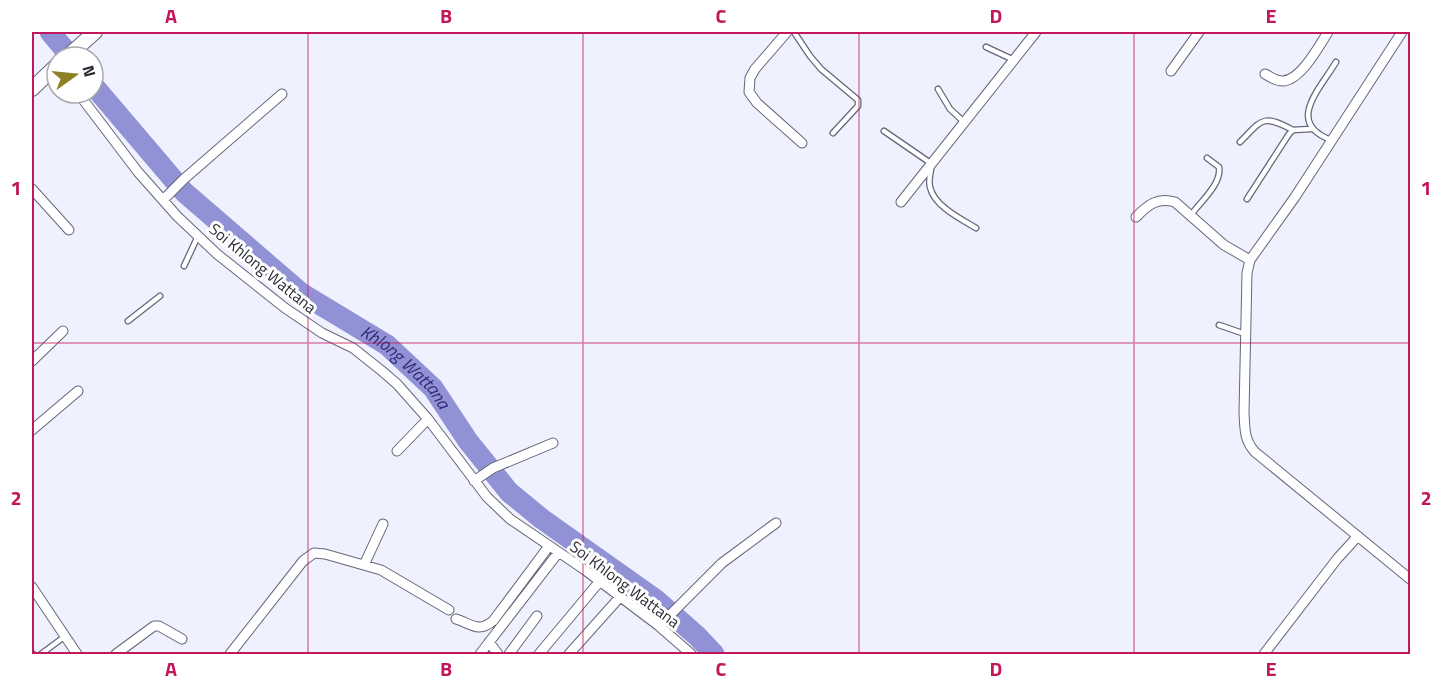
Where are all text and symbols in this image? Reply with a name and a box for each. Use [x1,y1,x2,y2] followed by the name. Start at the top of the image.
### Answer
[165,0,177,31] text: A
[440,0,452,31] text: B
[716,0,727,31] text: C
[990,0,1002,31] text: D
[1265,0,1277,31] text: E
[45,45,105,105] north arrow
[76,63,103,80] text: N
[10,172,22,203] text: 1
[1420,172,1432,203] text: 1
[204,217,322,319] street label: Soi Khlong Wattana
[356,318,458,415] water label: Khlong Wattana
[10,482,22,513] text: 2
[1420,482,1432,513] text: 2
[565,535,685,633] street label: Soi Khlong Wattana
[165,653,177,684] text: A
[440,653,452,684] text: B
[716,653,727,684] text: C
[990,653,1002,684] text: D
[1265,653,1277,684] text: E

